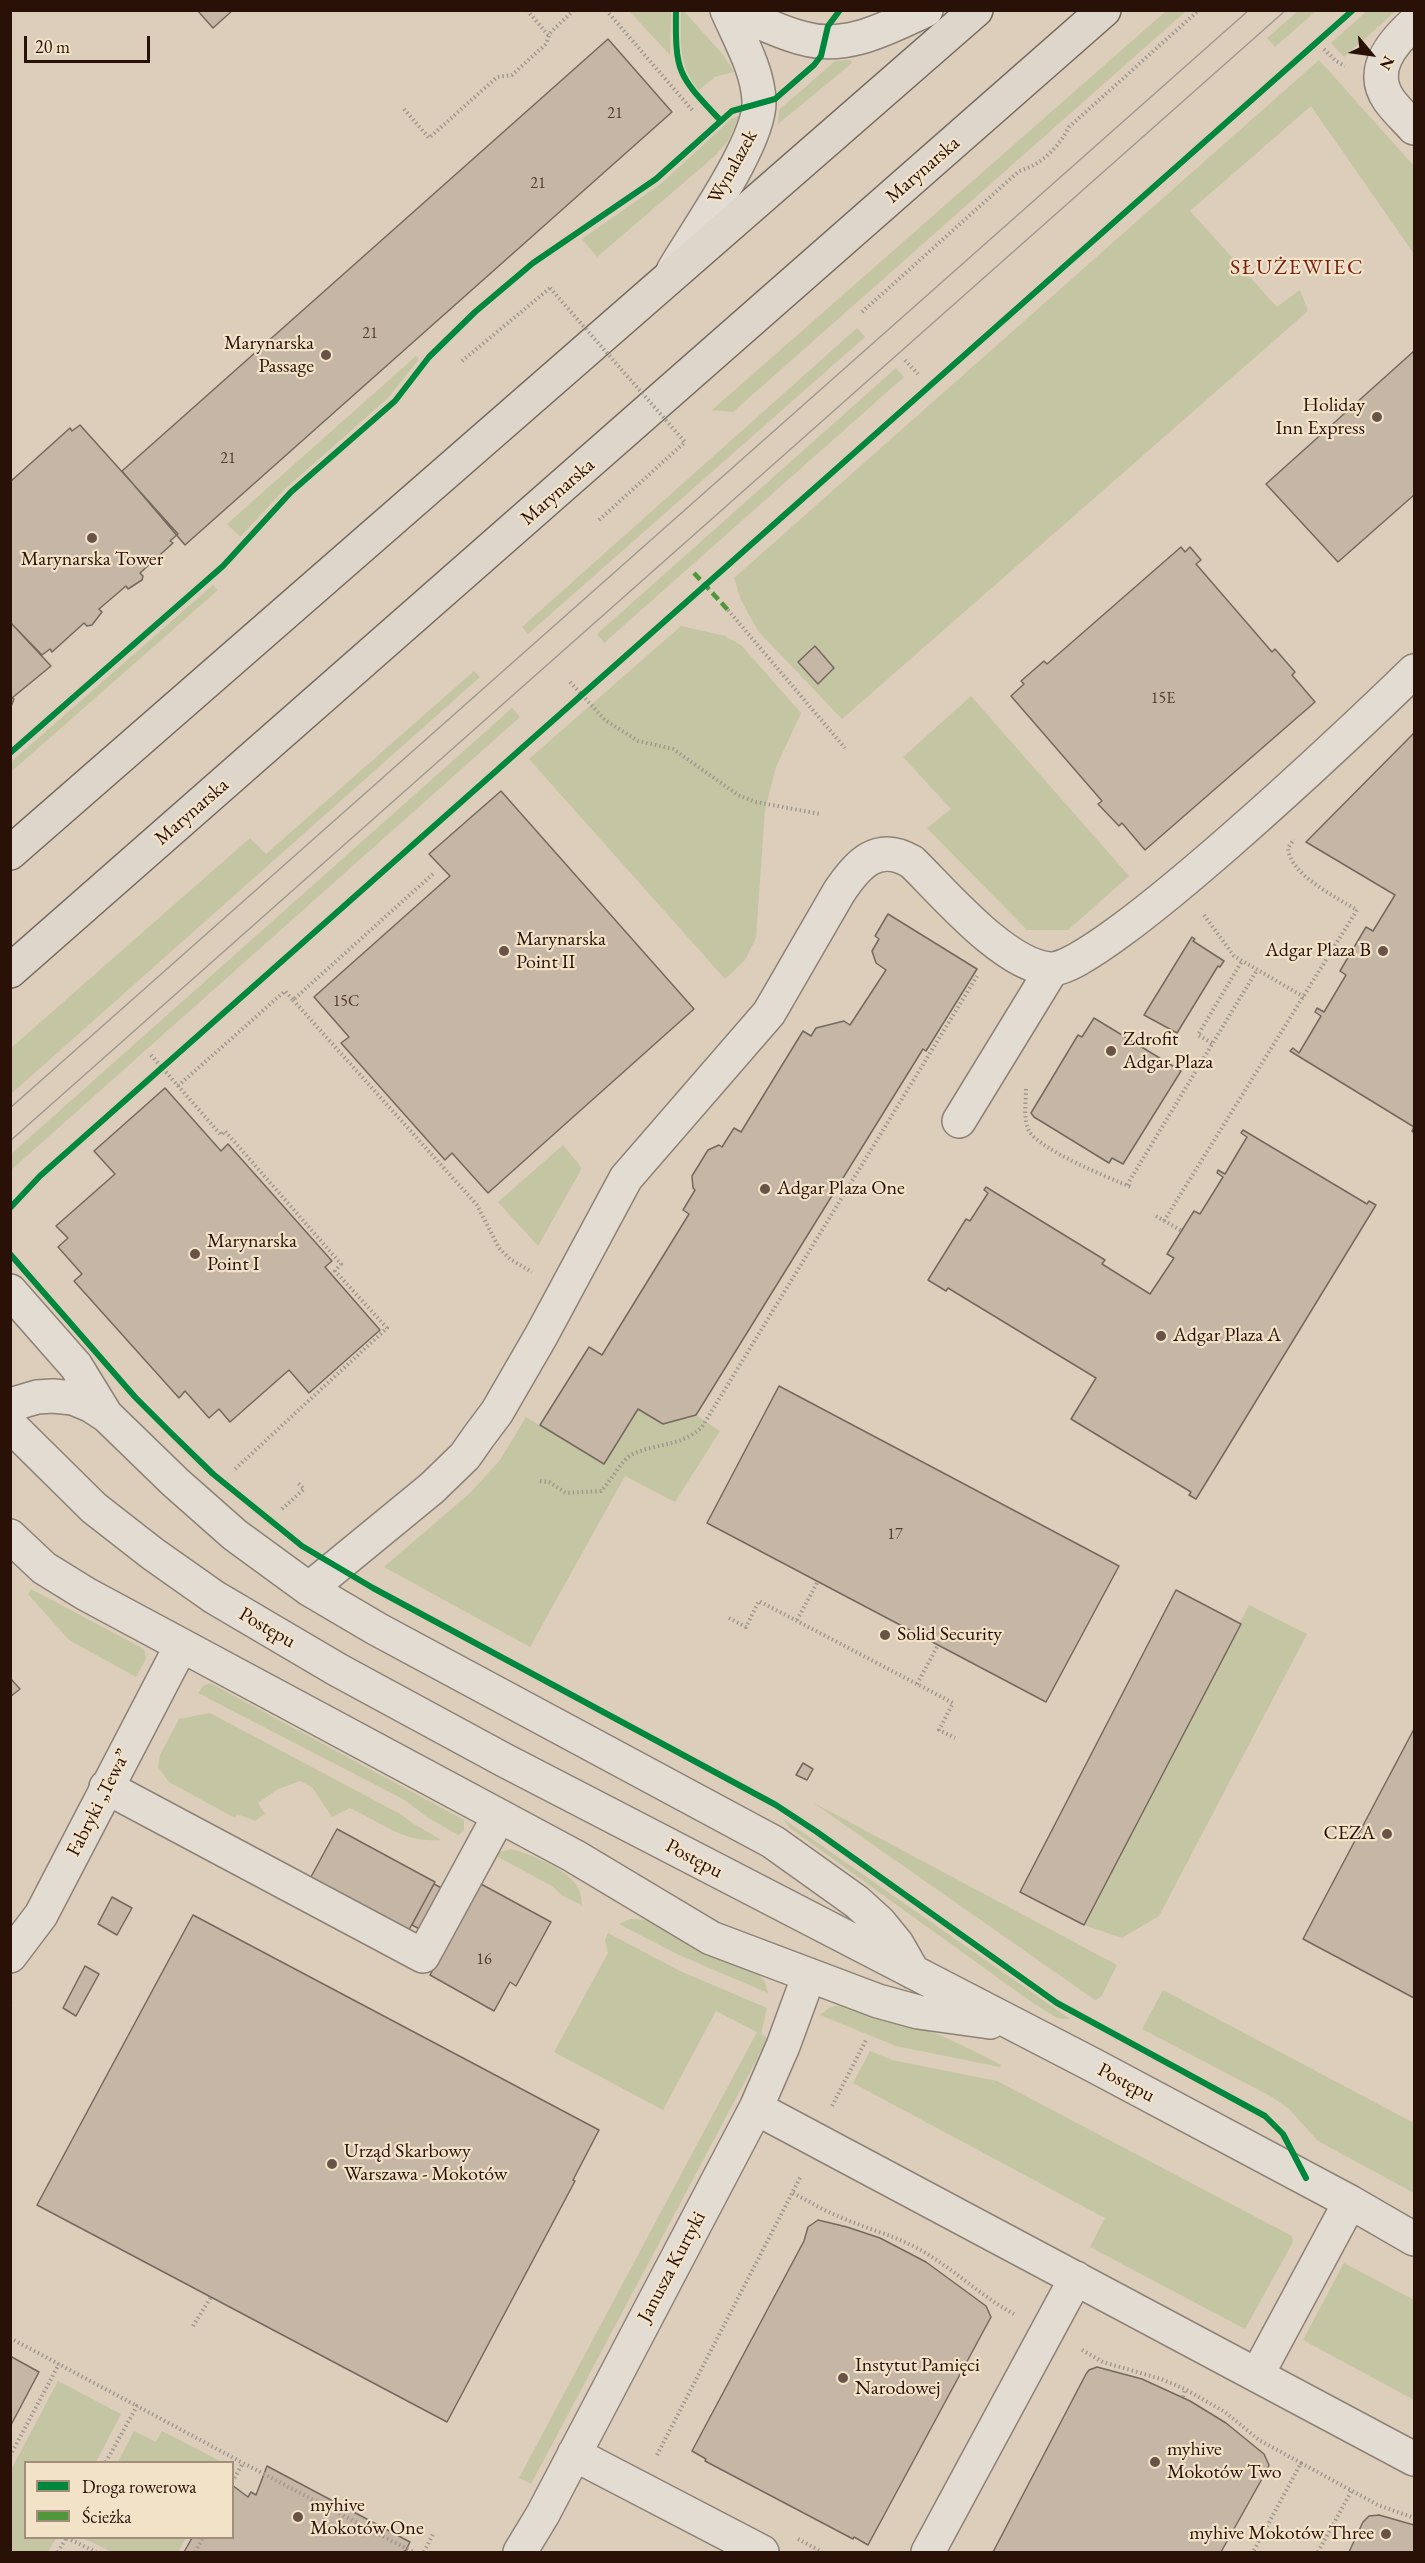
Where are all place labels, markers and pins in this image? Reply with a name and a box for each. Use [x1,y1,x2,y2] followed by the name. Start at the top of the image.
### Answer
[224,332,314,379] place label: Marynarska Passage
[319,348,333,362] marker: Marynarska Passage
[1275,394,1365,441] place label: Holiday Inn Express
[1370,410,1384,424] marker: Holiday Inn Express
[85,531,99,545] marker: Marynarska Tower
[21,548,163,572] place label: Marynarska Tower
[516,928,606,975] place label: Marynarska Point II
[1265,939,1371,963] place label: Adgar Plaza B
[497,944,511,958] marker: Marynarska Point II
[1376,944,1390,958] marker: Adgar Plaza B
[1123,1028,1213,1075] place label: Zdrofit Adgar Plaza
[1104,1044,1118,1058] marker: Zdrofit Adgar Plaza
[777,1177,905,1201] place label: Adgar Plaza One
[758,1182,772,1196] marker: Adgar Plaza One
[207,1230,297,1277] place label: Marynarska Point I
[188,1247,202,1261] marker: Marynarska Point I
[1173,1324,1281,1348] place label: Adgar Plaza A
[1154,1329,1168,1343] marker: Adgar Plaza A
[897,1623,1002,1647] place label: Solid Security
[878,1628,892,1642] marker: Solid Security
[1324,1822,1375,1846] place label: CEZA
[1380,1827,1394,1841] marker: CEZA
[344,2140,507,2187] place label: Urząd Skarbowy Warszawa - Mokotów
[325,2157,339,2171] marker: Urząd Skarbowy Warszawa - Mokotów
[855,2354,980,2401] place label: Instytut Pamięci Narodowej
[836,2371,850,2385] marker: Instytut Pamięci Narodowej
[1167,2438,1282,2485] place label: myhive Mokotów Two
[1148,2455,1162,2469] marker: myhive Mokotów Two
[310,2494,424,2541] place label: myhive Mokotów One
[291,2510,305,2524] marker: myhive Mokotów One
[1189,2522,1374,2546] place label: myhive Mokotów Three
[1379,2527,1393,2541] marker: myhive Mokotów Three

